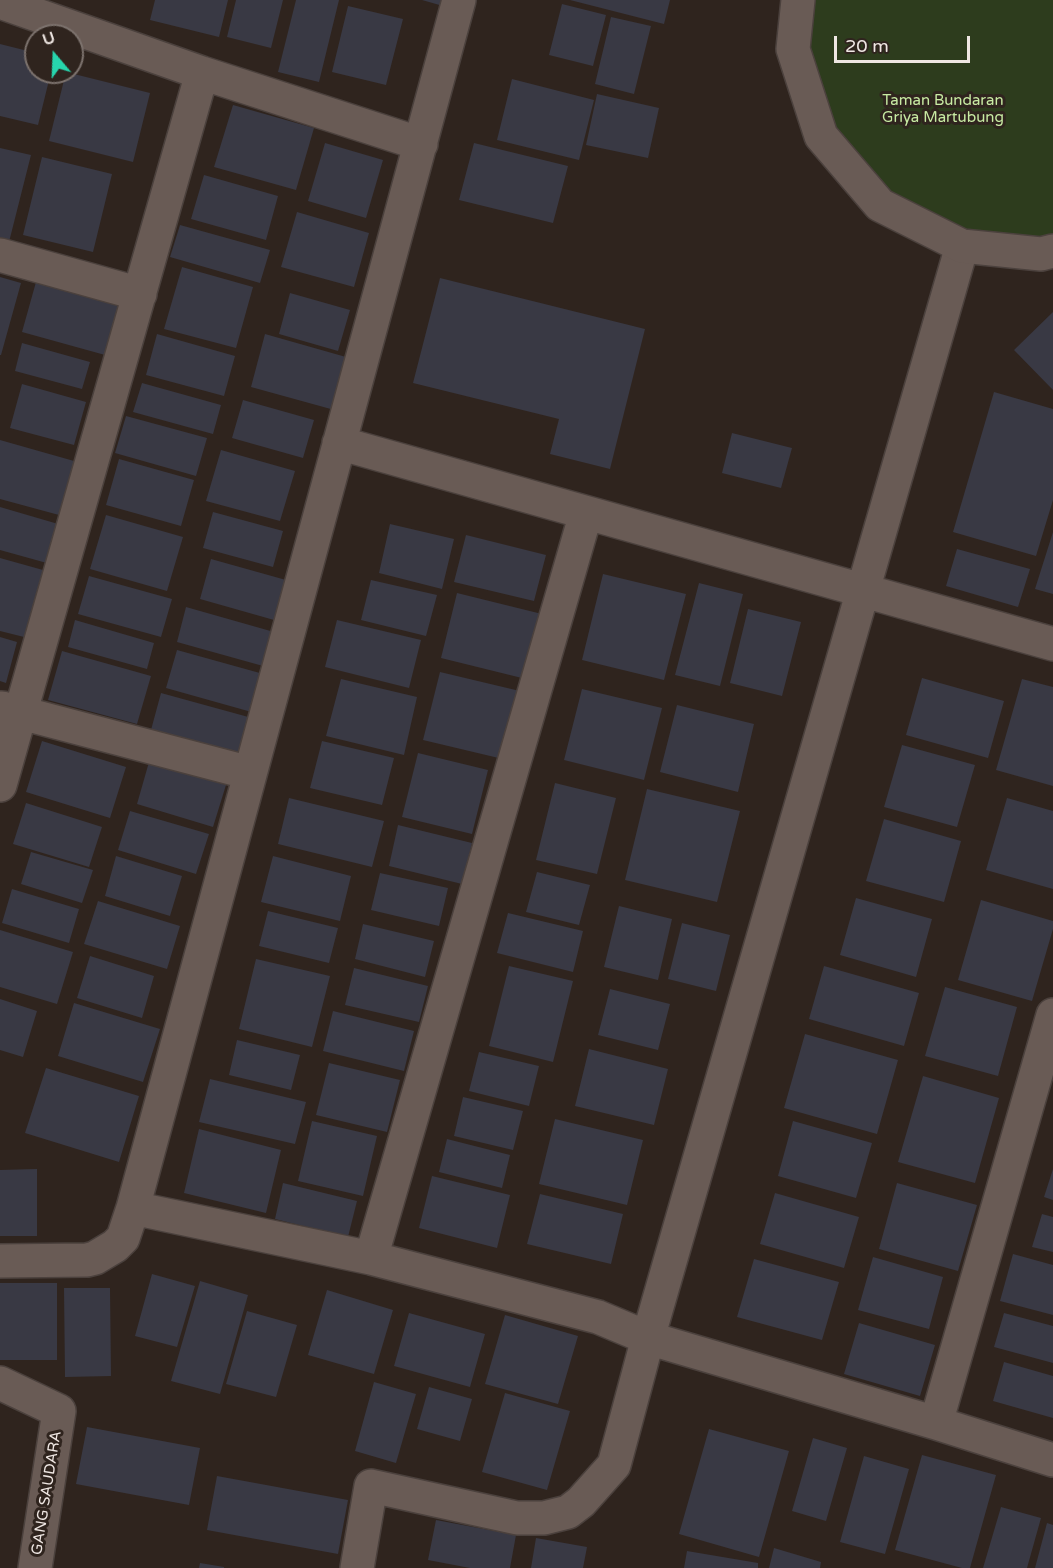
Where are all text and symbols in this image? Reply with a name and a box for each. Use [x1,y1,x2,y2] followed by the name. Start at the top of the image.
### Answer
[24,24,84,84] north arrow
[837,24,974,62] scale bar
[40,27,58,50] text: U
[845,35,889,57] text: 20 m
[882,92,1004,127] park label: Taman Bundaran Griya Martubung
[28,1430,66,1556] street label: GANG SAUDARA

